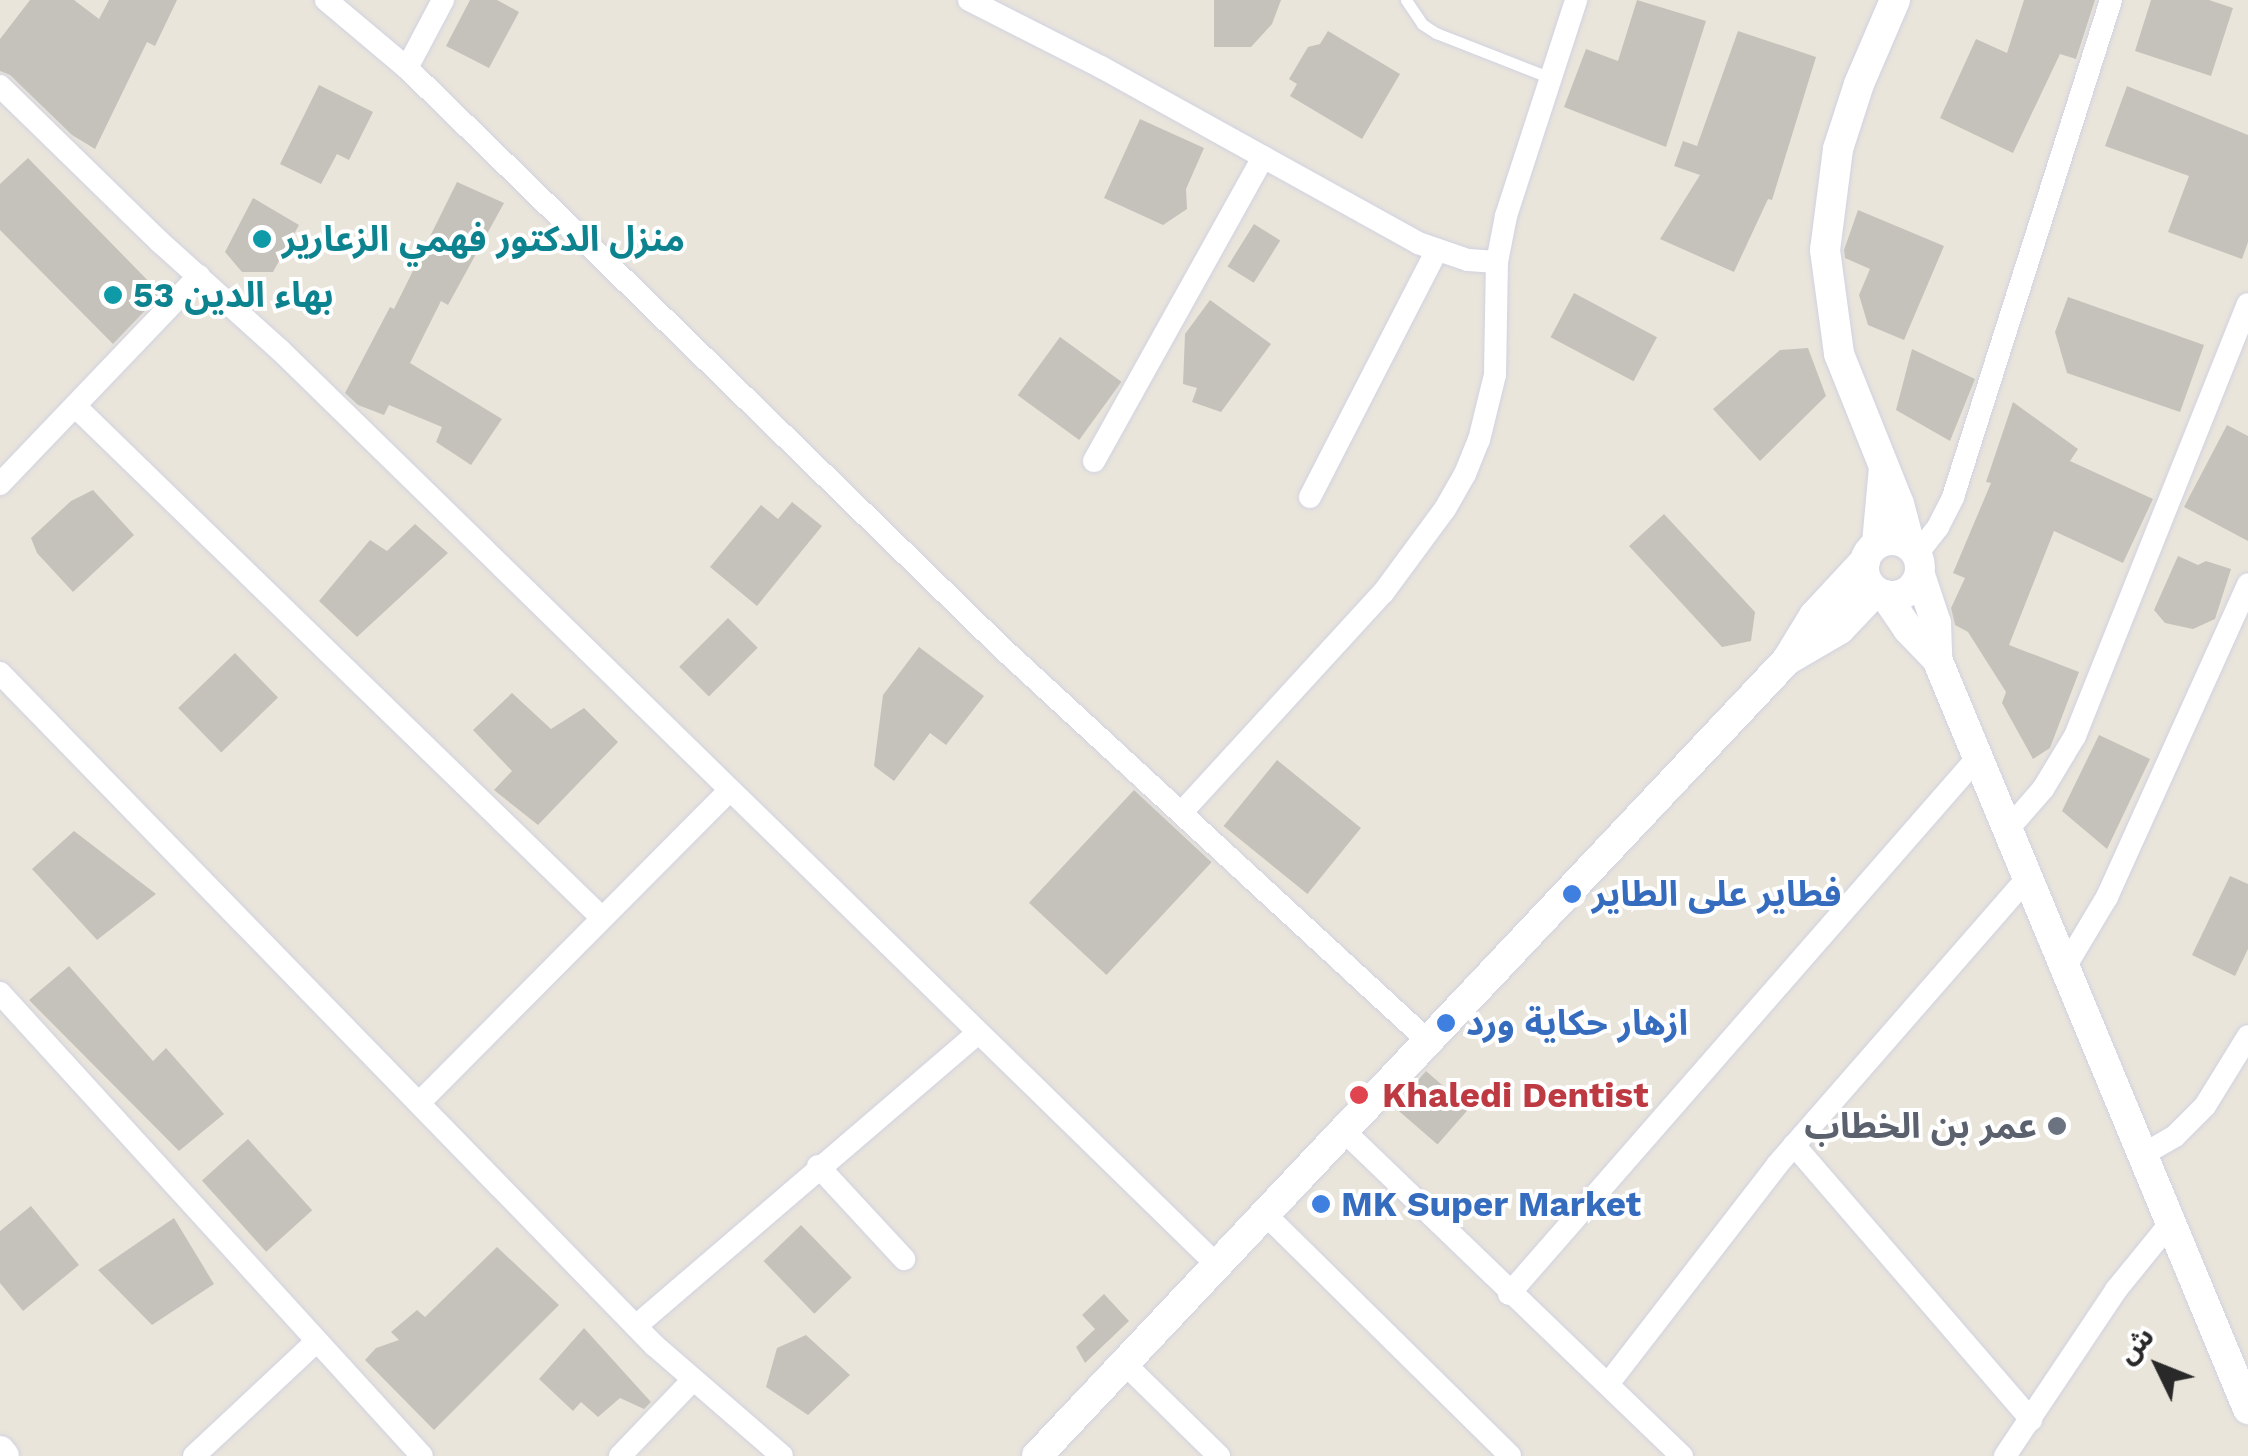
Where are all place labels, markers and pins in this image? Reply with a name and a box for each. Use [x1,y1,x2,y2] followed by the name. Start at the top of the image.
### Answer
[282,218,685,260] place label: منزل الدكتور فهمي الزعارير
[251,228,273,250] marker: منزل الدكتور فهمي الزعارير
[133,274,334,316] place label: بهاء الدين 53
[102,284,124,306] marker: بهاء الدين 53
[1592,873,1841,915] place label: فطاير على الطاير
[1561,883,1583,905] marker: فطاير على الطاير
[1466,1002,1688,1044] place label: ازهار حكاية ورد
[1435,1012,1457,1034] marker: ازهار حكاية ورد
[1382,1074,1648,1116] place label: Khaledi Dentist
[1346,1082,1372,1108] marker: Khaledi Dentist
[1804,1105,2037,1147] place label: عمر بن الخطاب
[2046,1115,2068,1137] marker: عمر بن الخطاب
[1341,1183,1642,1225] place label: MK Super Market
[1310,1193,1332,1215] marker: MK Super Market

